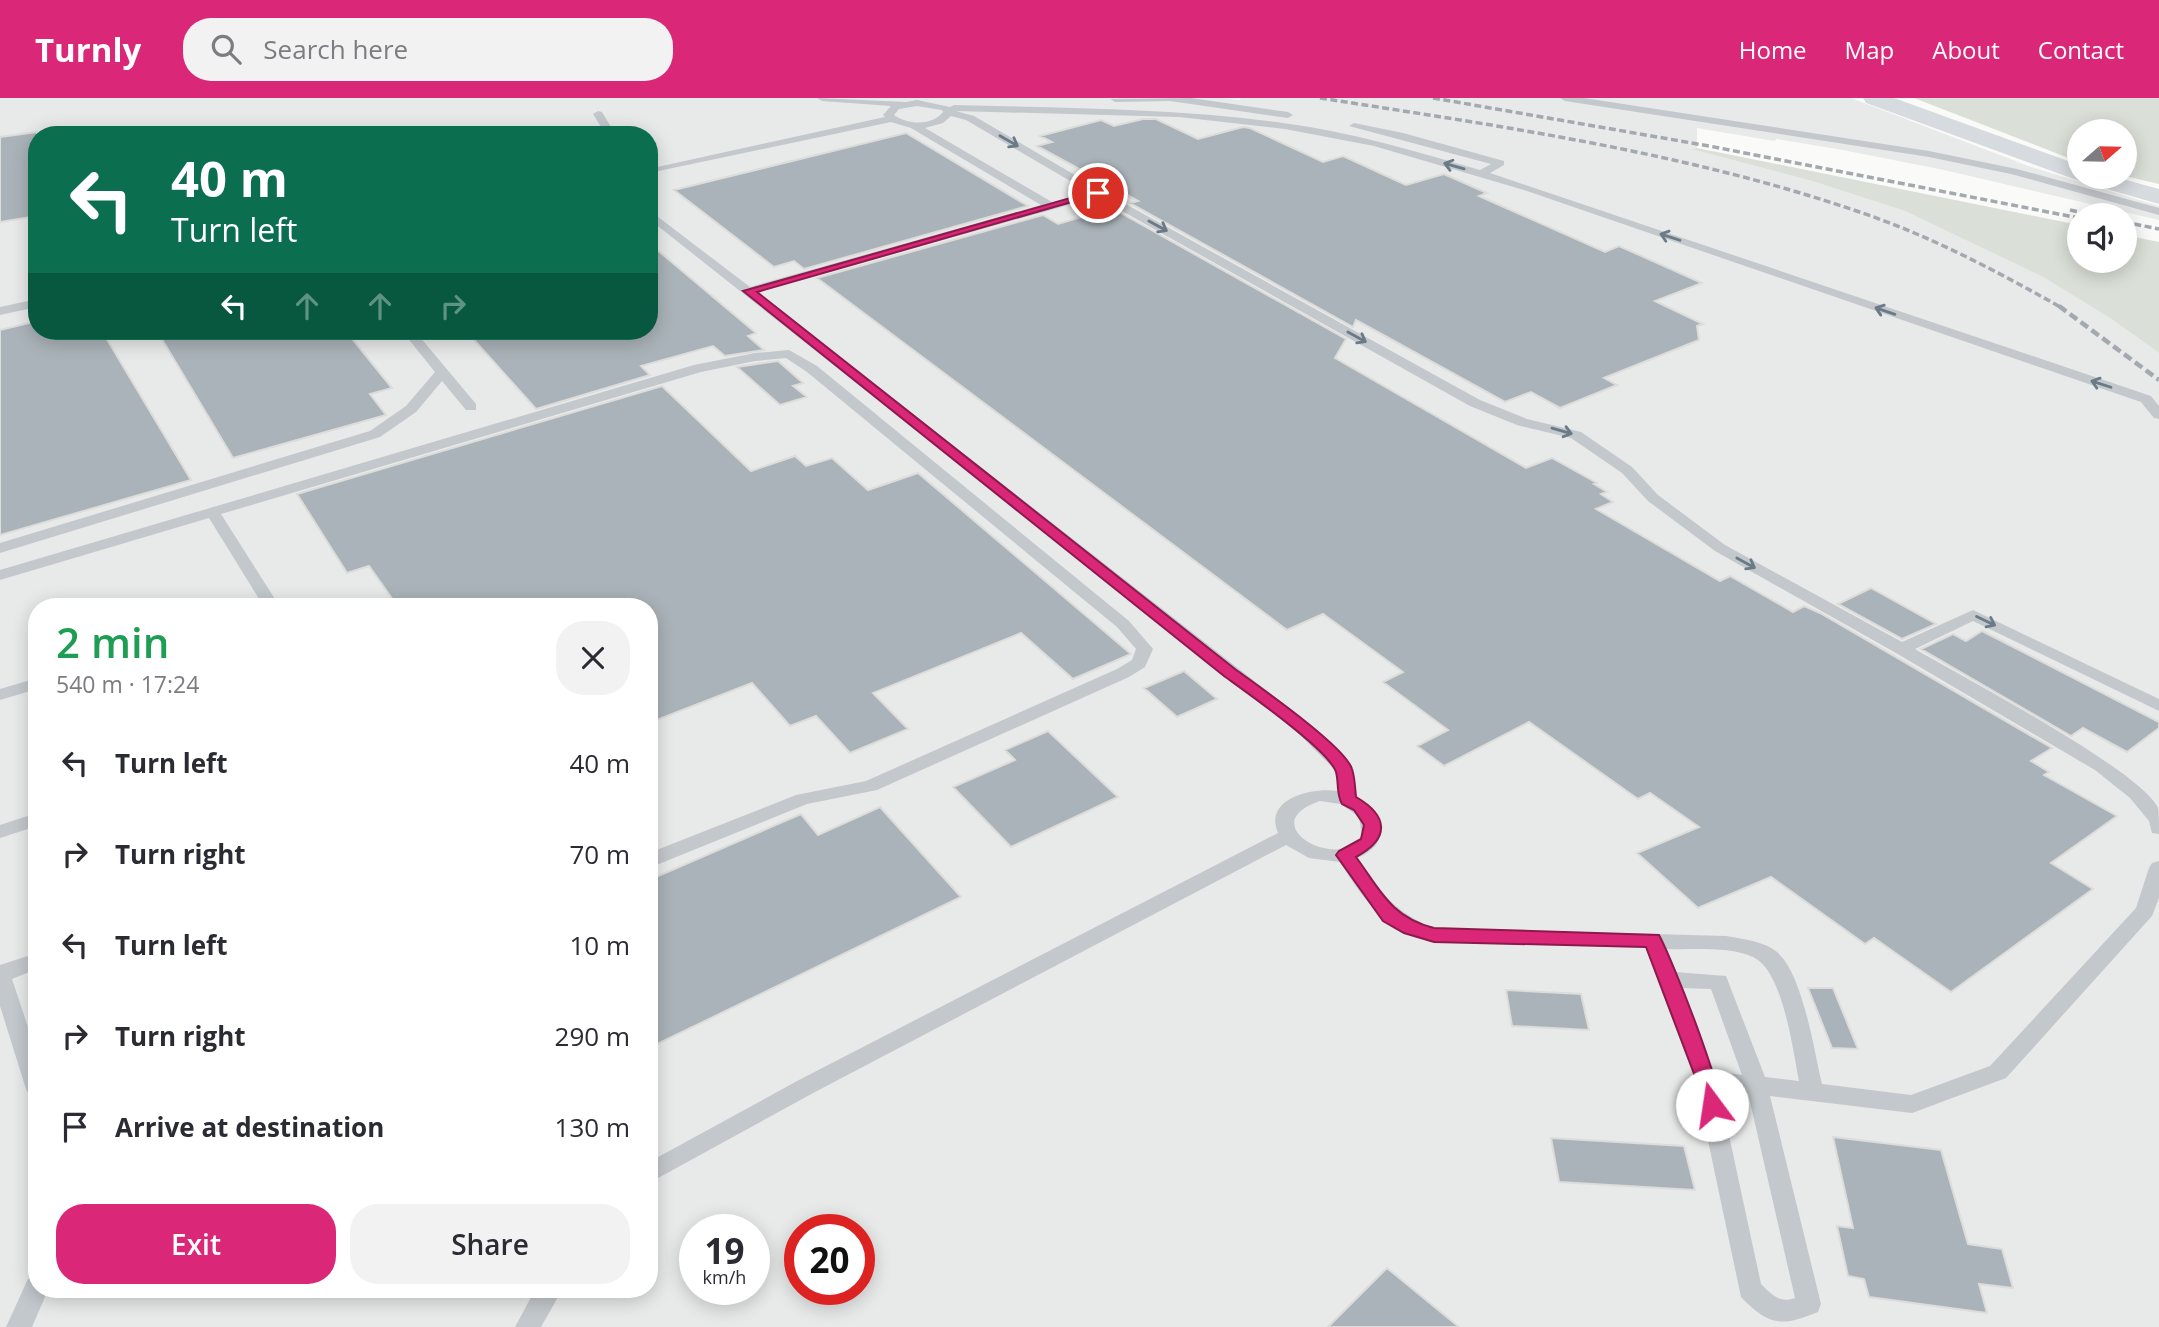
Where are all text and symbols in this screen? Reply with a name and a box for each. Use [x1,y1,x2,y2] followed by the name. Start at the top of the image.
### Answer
[183,18,673,81] search box
[35,27,141,72] text: Turnly
[207,30,245,68] icon: search
[263,31,408,67] text: Search here
[1739,33,1807,66] text: Home
[1845,33,1894,66] text: Map
[1932,33,2000,66] text: About
[2038,33,2124,66] text: Contact
[2067,119,2137,189] north arrow
[2067,119,2137,273] map controls
[998,135,1019,148] one-way arrow
[171,145,288,211] text: 40 m
[56,154,147,245] icon: left
[1443,158,1465,171] one-way arrow
[1068,163,1128,223] pin
[1079,174,1117,212] icon: arrive
[2067,203,2137,273] button: sound
[171,208,297,251] text: Turn left
[1147,220,1168,233] one-way arrow
[1660,230,1682,242] one-way arrow
[215,287,253,325] icon: left
[288,287,326,325] icon: ahead
[361,287,399,325] icon: ahead
[434,287,472,325] icon: right
[1875,304,1897,316] one-way arrow
[1346,331,1367,344] one-way arrow
[2090,377,2112,389] one-way arrow
[1551,425,1573,438] one-way arrow
[1735,556,1756,570] one-way arrow
[56,613,169,670] text: 2 min
[1975,615,1996,629] one-way arrow
[556,621,630,695] button: close
[56,668,199,700] text: 540 m · 17:24
[56,744,94,782] icon: left
[115,745,227,781] text: Turn left
[569,745,630,781] text: 40 m
[56,835,94,873] icon: right
[115,836,246,872] text: Turn right
[569,836,630,872] text: 70 m
[56,926,94,964] icon: left
[115,927,227,963] text: Turn left
[569,927,630,963] text: 10 m
[56,1017,94,1055] icon: right
[115,1018,246,1054] text: Turn right
[555,1018,630,1054] text: 290 m
[1675,1068,1749,1142] position arrow
[56,1108,94,1146] icon: arrive
[115,1109,384,1145] text: Arrive at destination
[555,1109,630,1145] text: 130 m
[56,1204,336,1284] button: Exit
[350,1204,630,1284] button: Share
[784,1214,875,1305] speed limit sign: 20
[704,1227,745,1274] text: 19
[703,1265,746,1289] text: km/h

